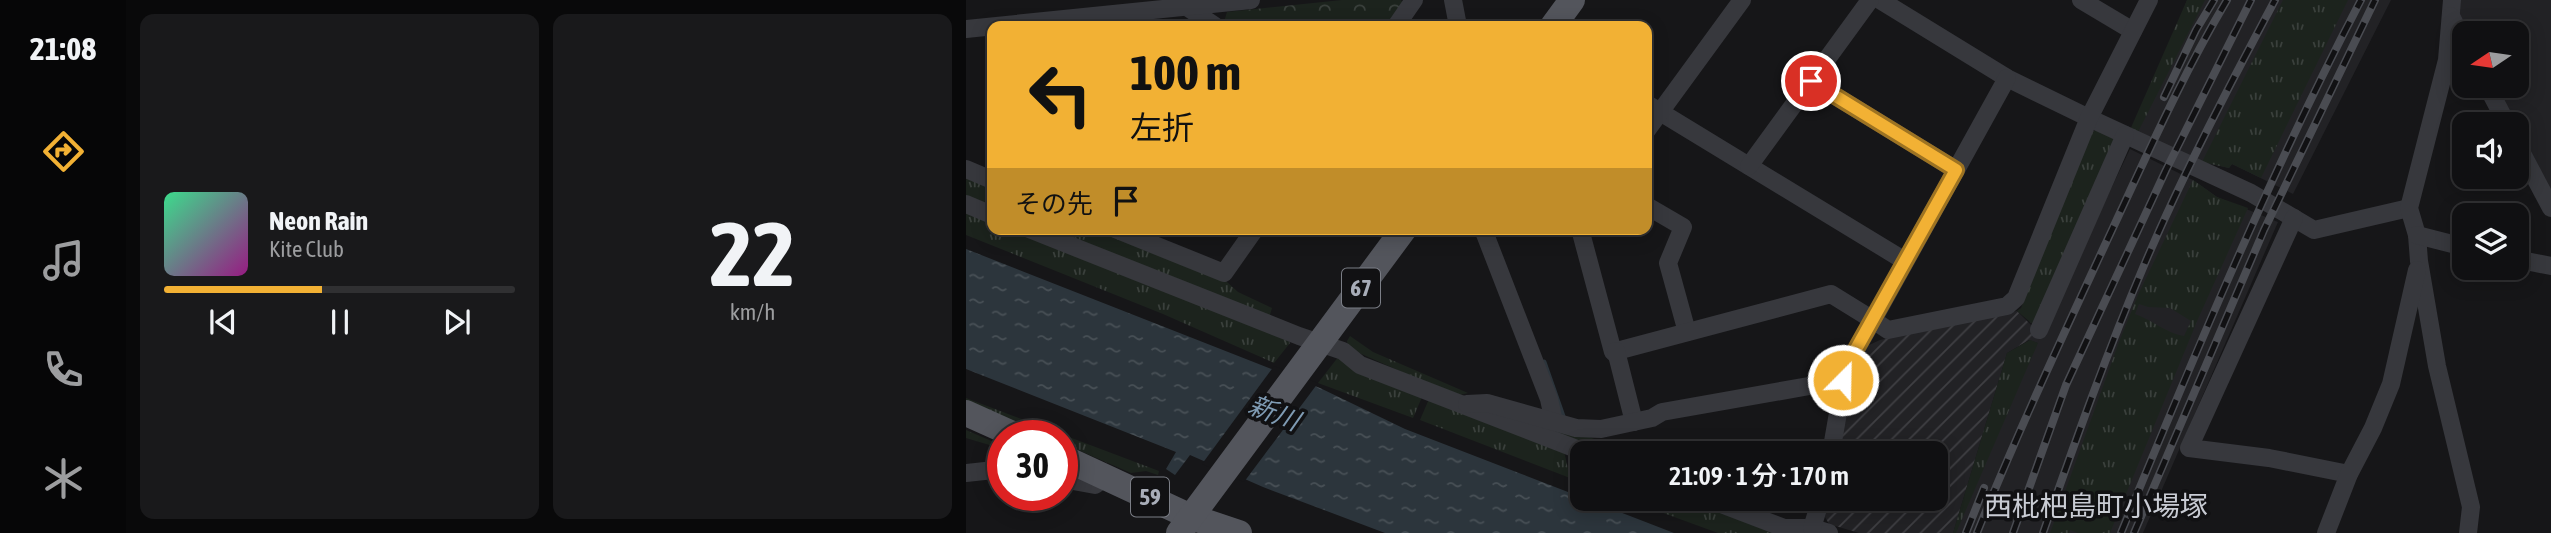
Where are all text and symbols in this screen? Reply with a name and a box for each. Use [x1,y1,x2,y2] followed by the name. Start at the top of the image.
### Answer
[2452,21,2529,98] north arrow
[2452,21,2529,280] map controls
[30,30,96,67] text: 21:08
[1130,44,1241,100] text: 100 m
[1015,49,1106,140] icon: left
[1781,51,1841,111] pin
[1792,62,1830,100] icon: arrive
[1130,109,1194,146] text: 左折
[2452,112,2529,189] button: sound
[39,127,88,176] icon: directions
[1107,182,1145,220] icon: arrive
[1015,189,1093,219] text: その先
[710,201,795,305] text: 22
[2452,203,2529,280] button: layers
[269,206,368,236] text: Neon Rain
[39,236,88,285] icon: music
[269,236,344,262] text: Kite Club
[1342,268,1380,308] road number: 67
[730,299,775,325] text: km/h
[204,303,242,341] icon: previous
[321,303,359,341] icon: pause
[438,303,476,341] icon: next
[1806,343,1880,417] position arrow
[39,345,88,394] icon: phone
[1244,390,1306,437] water label: 新川
[987,420,1078,511] speed limit sign: 30
[39,454,88,503] icon: climate
[1669,461,1849,491] text: 21:09 · 1 分 · 170 m
[1131,477,1169,516] road number: 59
[1984,490,2208,522] district label: 西枇杷島町小場塚

